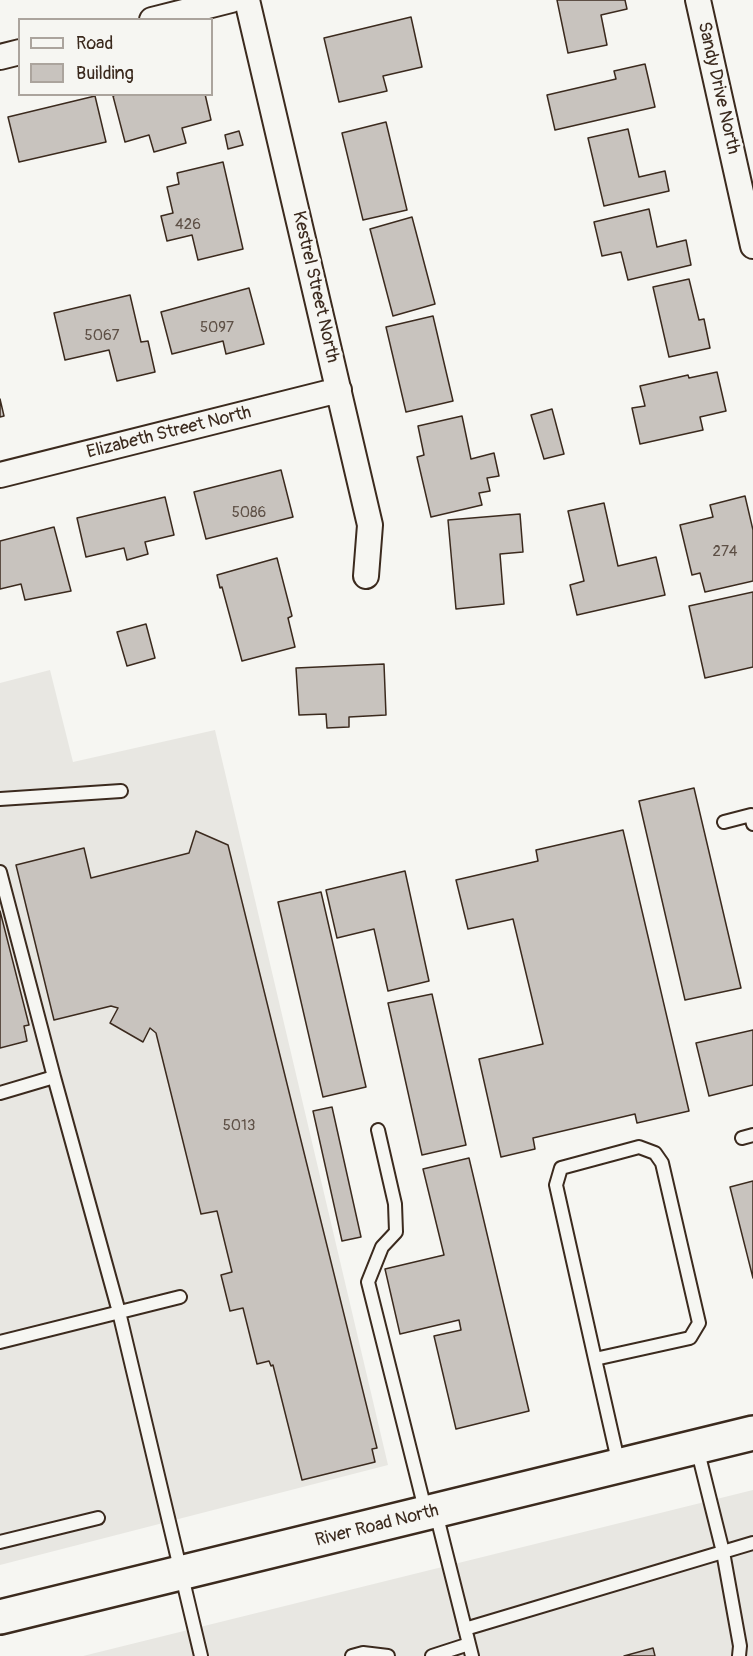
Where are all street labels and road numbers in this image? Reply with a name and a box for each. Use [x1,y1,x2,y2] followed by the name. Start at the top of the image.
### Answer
[692,20,744,156] street label: Sandy Drive North
[287,209,343,365] street label: Kestrel Street North
[85,402,253,464] street label: Elizabeth Street North
[313,1500,441,1552] street label: River Road North

